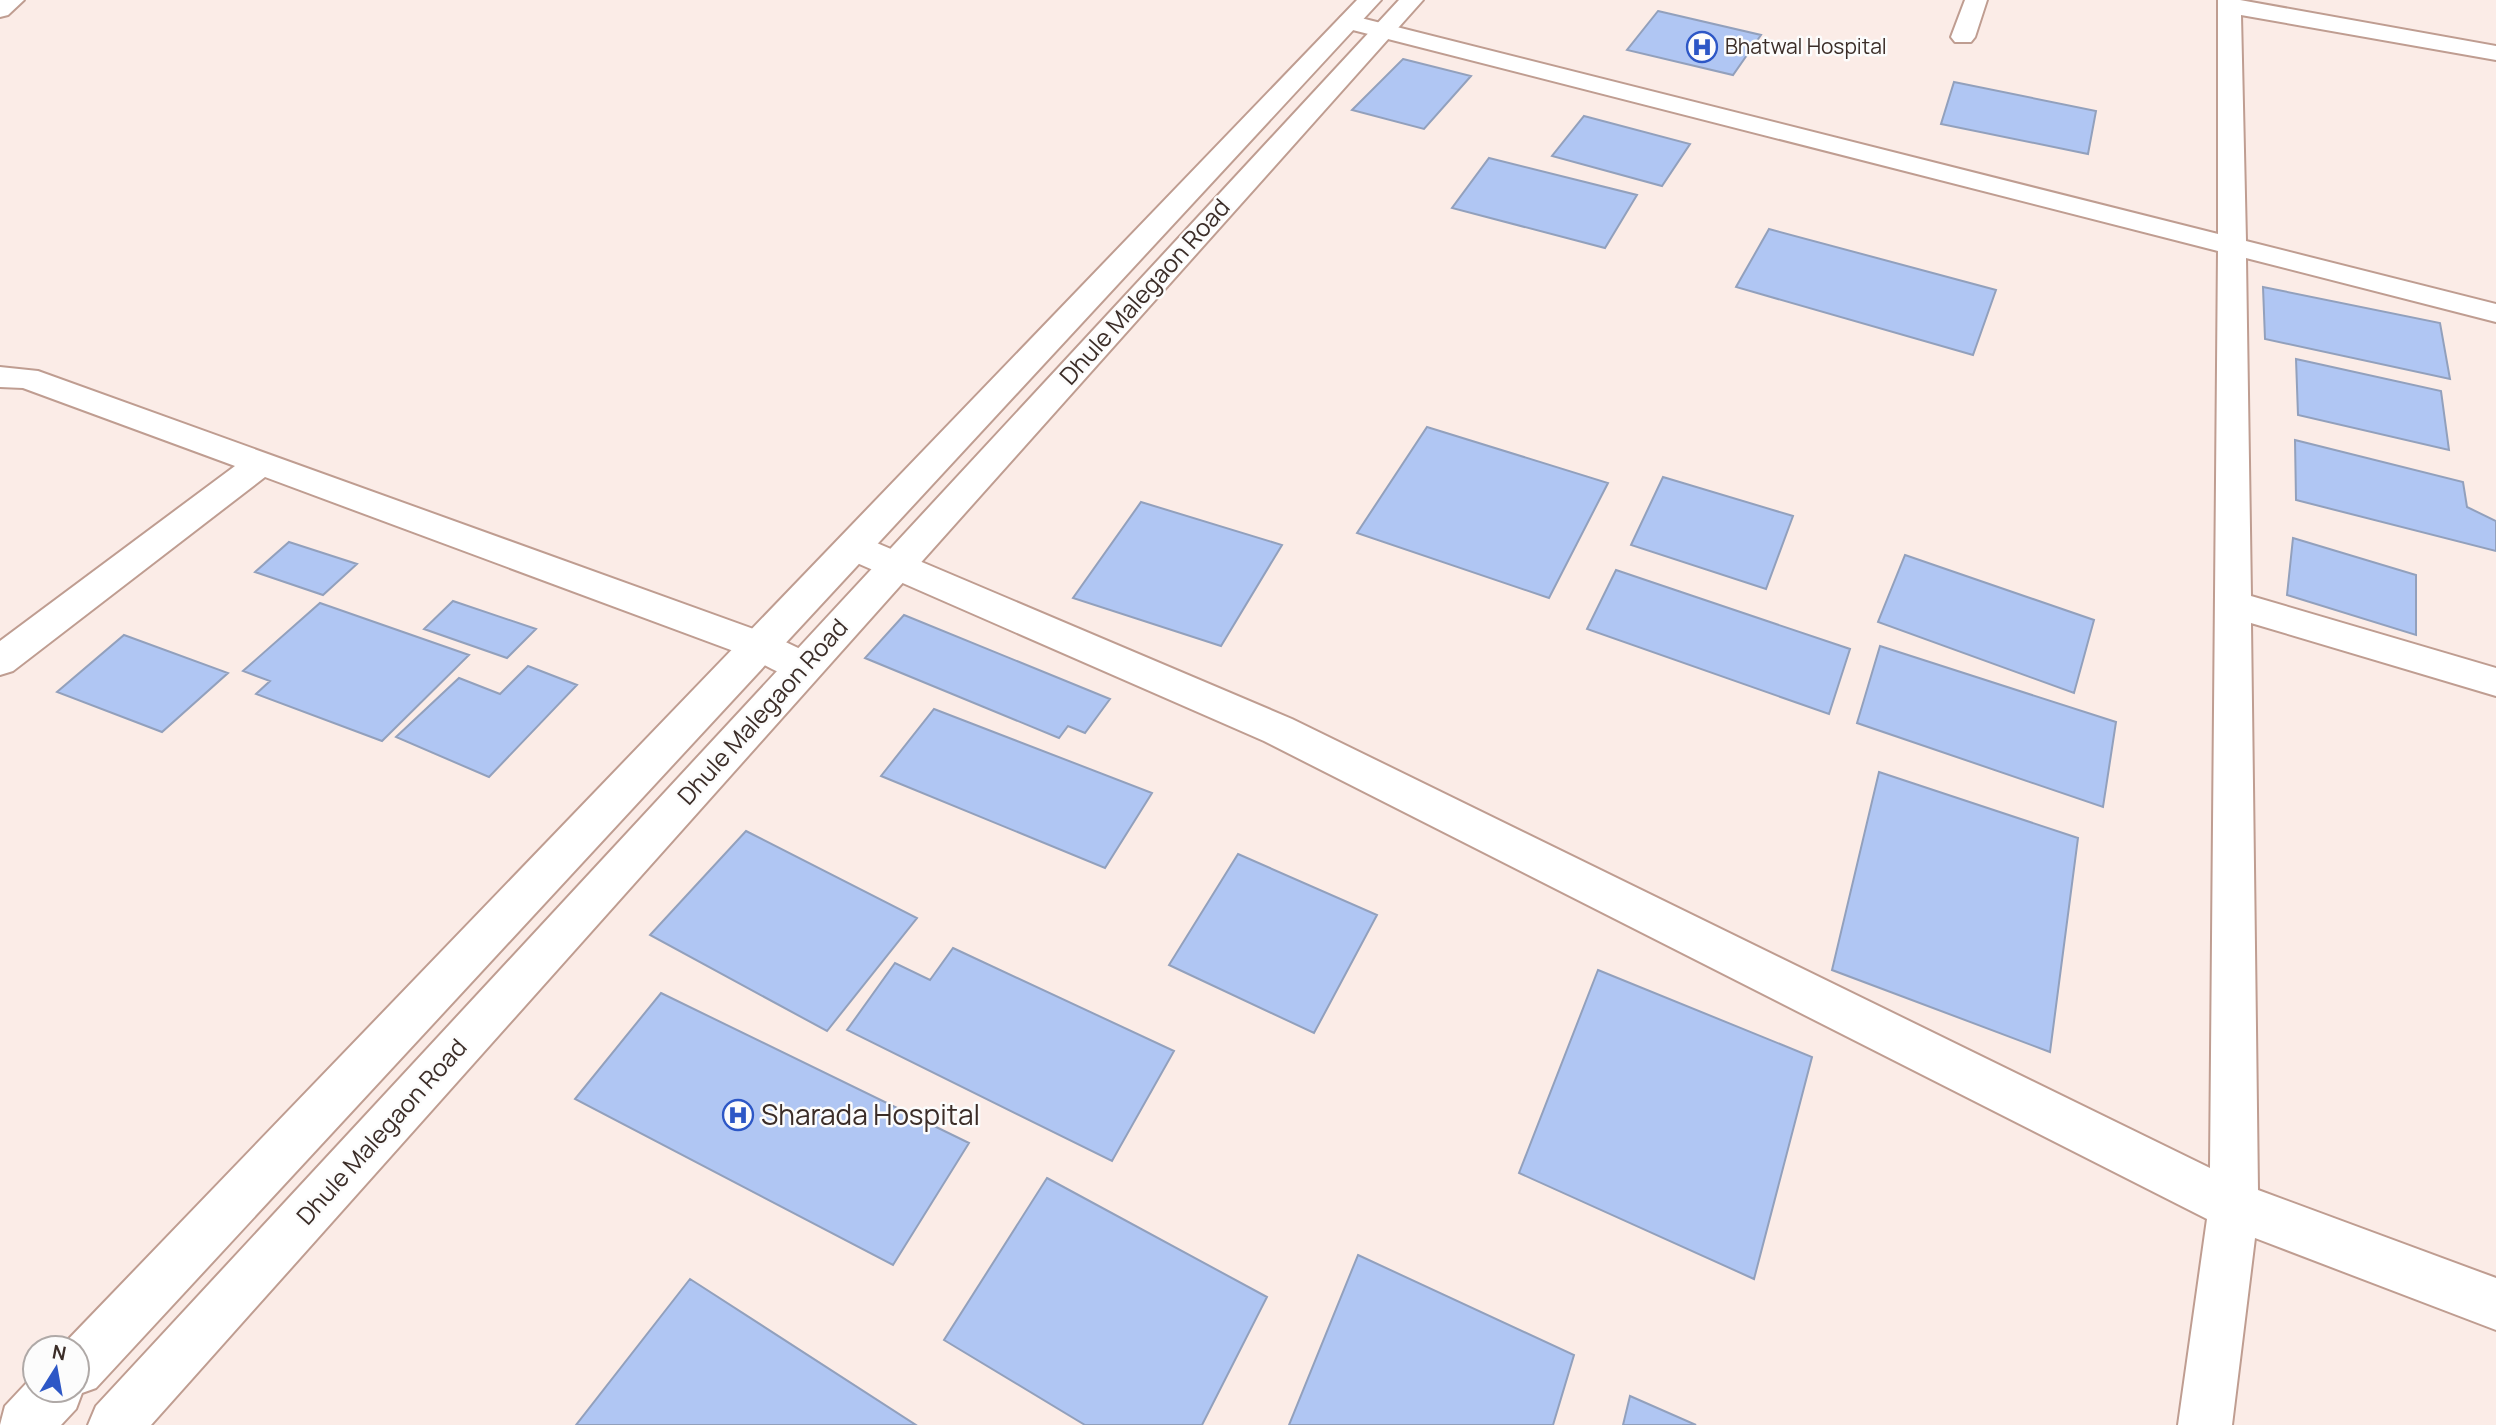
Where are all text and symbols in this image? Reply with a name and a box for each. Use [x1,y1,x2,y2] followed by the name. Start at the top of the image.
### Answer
[1685,30,1719,64] hospital icon: Bhatwal Hospital
[1725,32,1887,60] place label: Bhatwal Hospital
[1051,191,1236,391] street label: Dhule Malegaon Road
[669,611,854,811] street label: Dhule Malegaon Road
[288,1031,473,1231] street label: Dhule Malegaon Road
[761,1095,980,1133] place label: Sharada Hospital
[721,1098,755,1132] hospital icon: Sharada Hospital
[21,1334,91,1404] north arrow
[50,1338,68,1366] text: N

